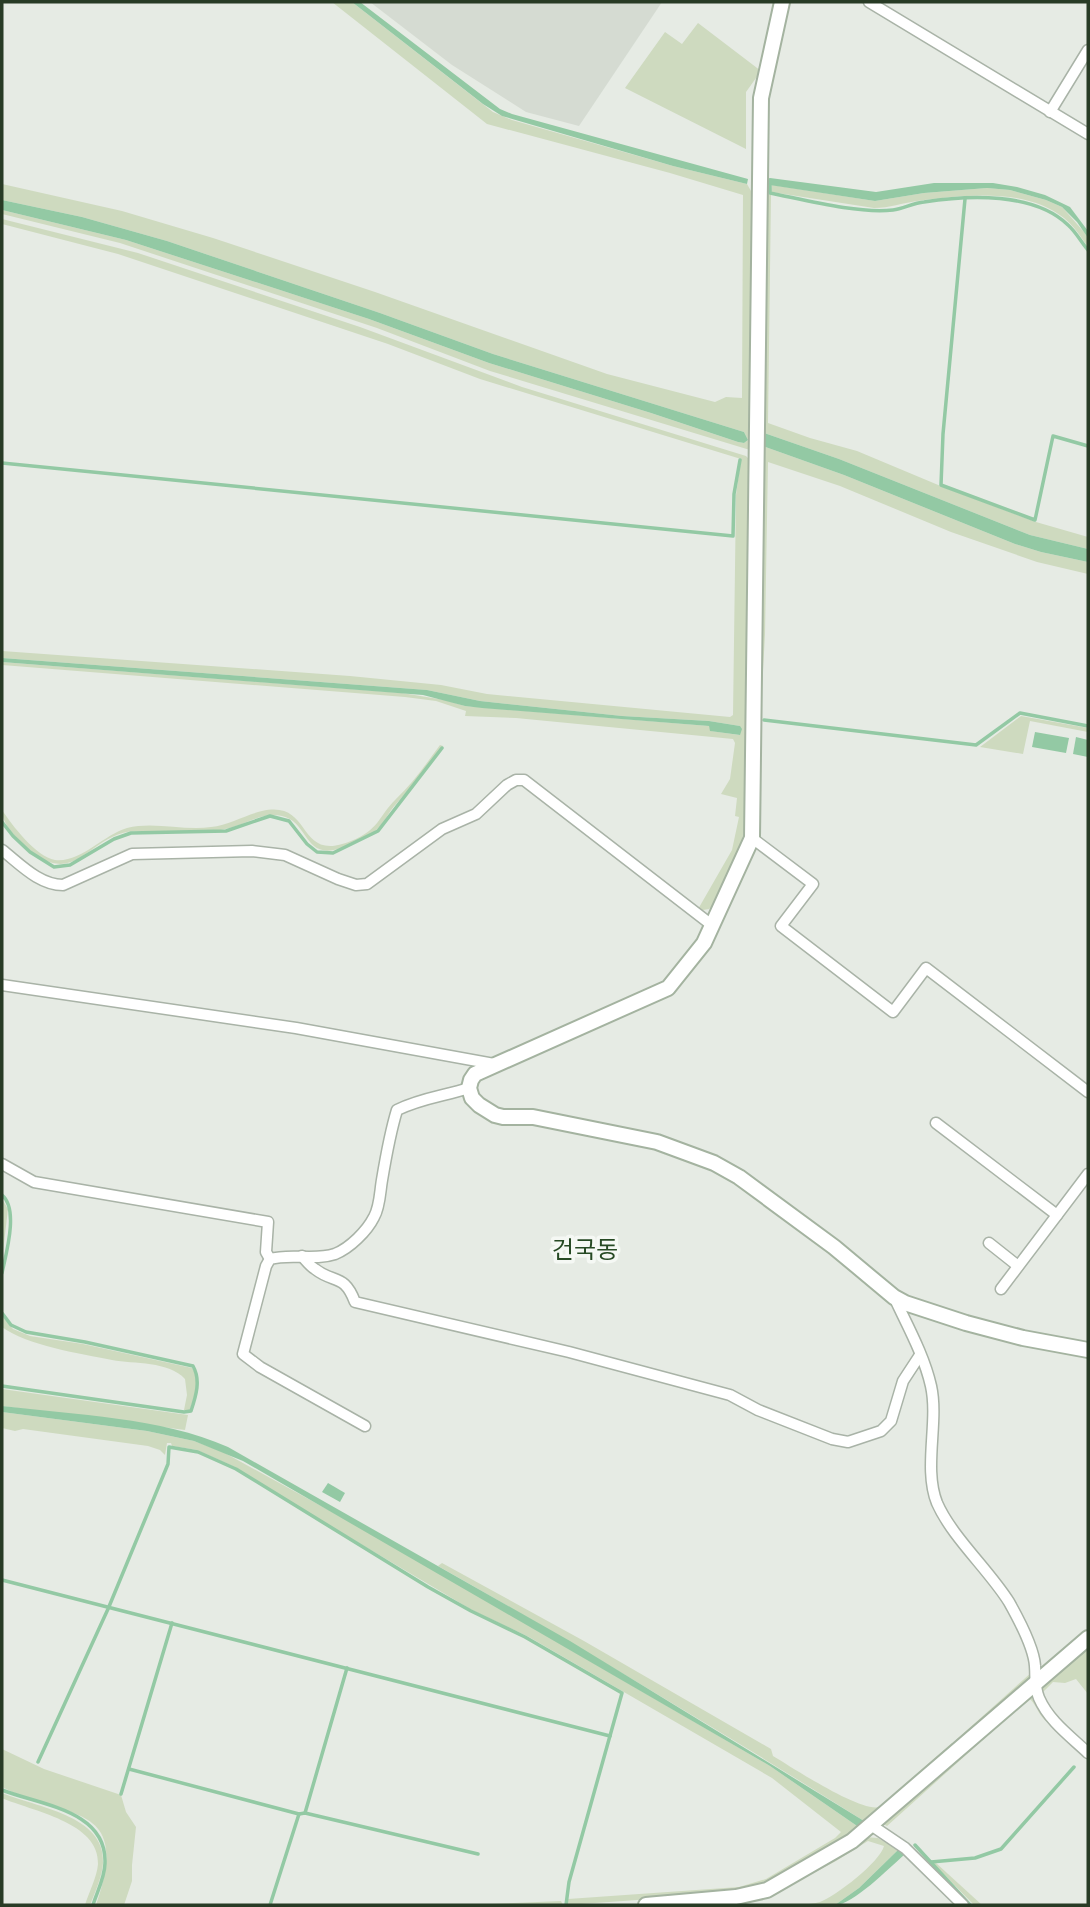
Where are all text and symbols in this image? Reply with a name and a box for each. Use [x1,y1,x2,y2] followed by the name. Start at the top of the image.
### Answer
[552,1233,618,1268] district label: 건국동

